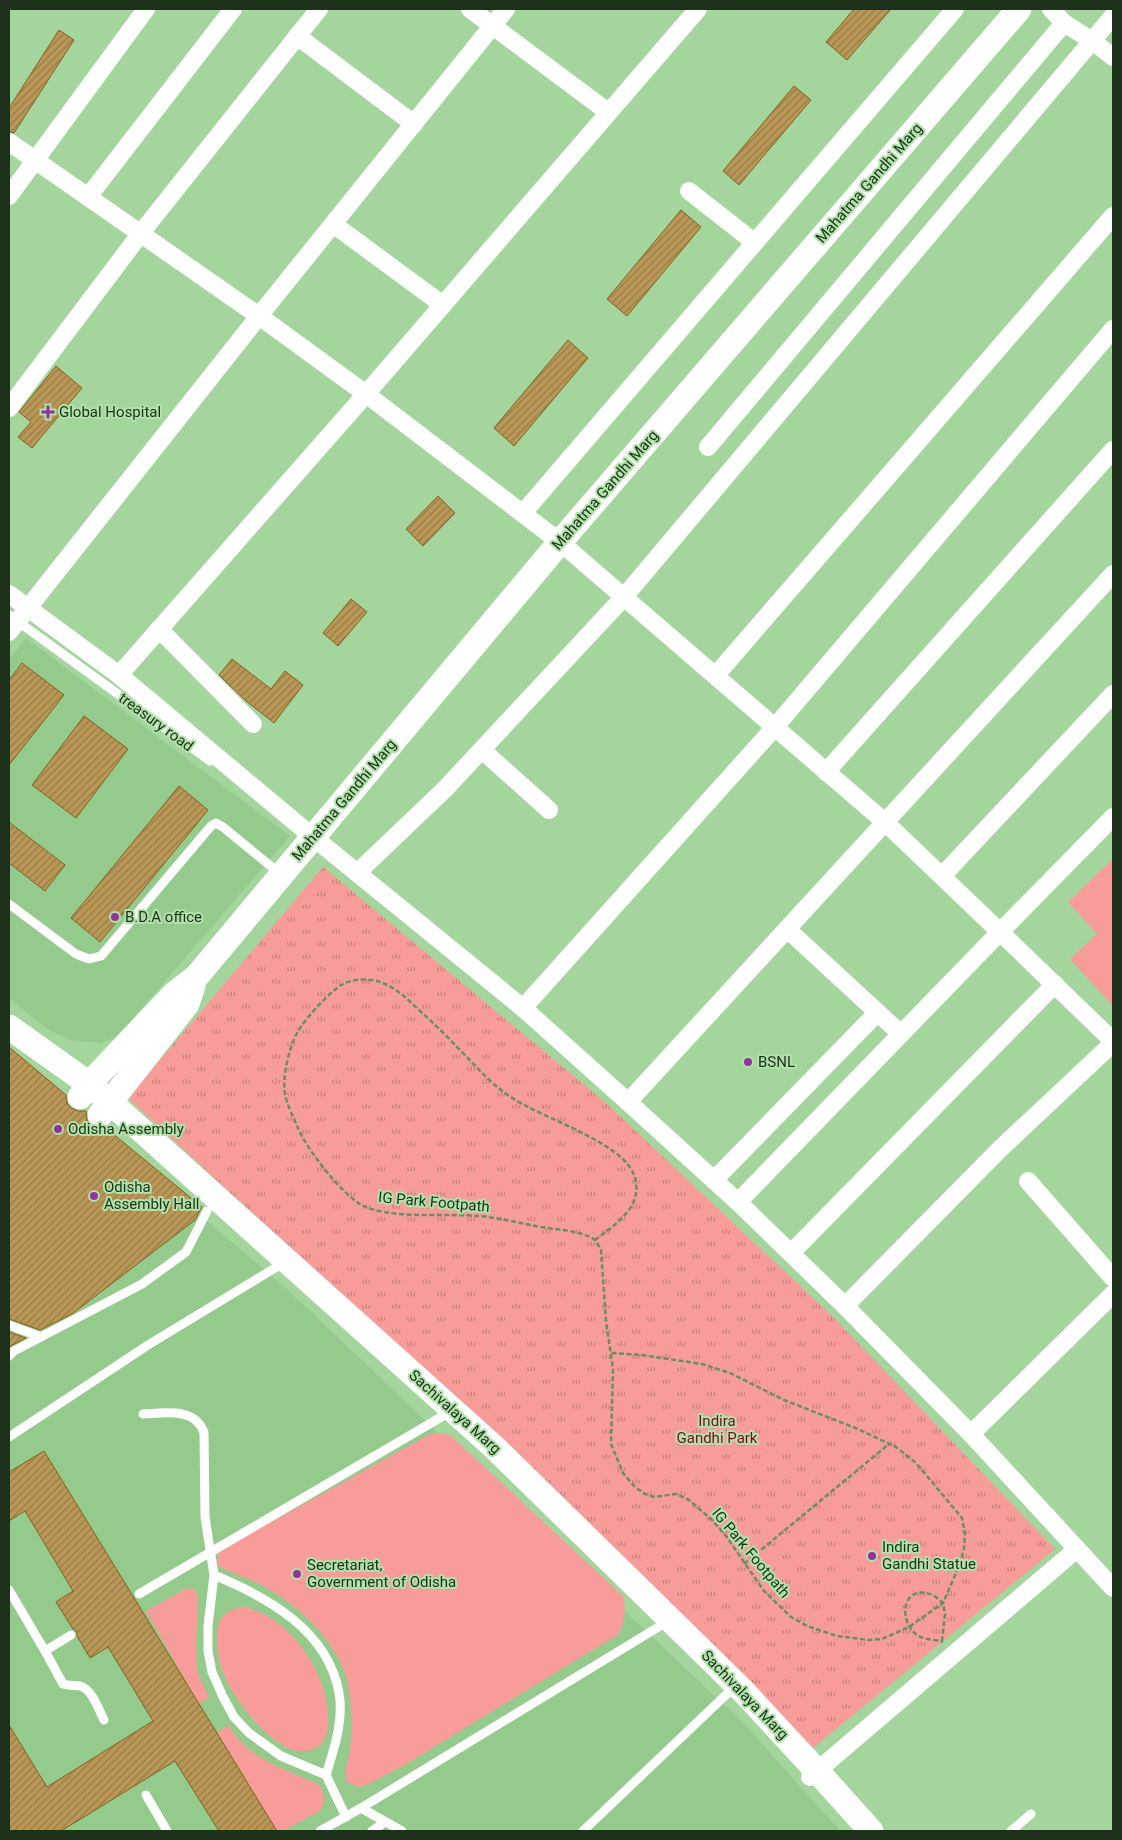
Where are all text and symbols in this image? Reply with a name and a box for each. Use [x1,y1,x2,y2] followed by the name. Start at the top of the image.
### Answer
[812,119,926,247] street label: Mahatma Gandhi Marg
[59,403,161,421] place label: Global Hospital
[41,405,55,419] marker: Global Hospital
[548,426,662,554] street label: Mahatma Gandhi Marg
[115,689,197,755] street label: treasury road
[288,736,400,864] street label: Mahatma Gandhi Marg
[125,908,202,926] place label: B.D.A office
[109,911,121,923] marker: B.D.A office
[758,1053,795,1071] place label: BSNL
[742,1056,754,1068] marker: BSNL
[68,1120,184,1138] place label: Odisha Assembly
[52,1123,64,1135] marker: Odisha Assembly
[104,1178,199,1213] place label: Odisha Assembly Hall
[377,1188,491,1216] street label: IG Park Footpath
[88,1190,100,1202] marker: Odisha Assembly Hall
[405,1366,505,1458] street label: Sachivalaya Marg
[677,1412,758,1447] park label: Indira Gandhi Park
[708,1504,794,1602] street label: IG Park Footpath
[882,1538,976,1573] place label: Indira Gandhi Statue
[866,1550,878,1562] marker: Indira Gandhi Statue
[307,1556,456,1591] place label: Secretariat, Government of Odisha
[291,1568,303,1580] marker: Secretariat, Government of Odisha
[698,1647,792,1743] street label: Sachivalaya Marg

